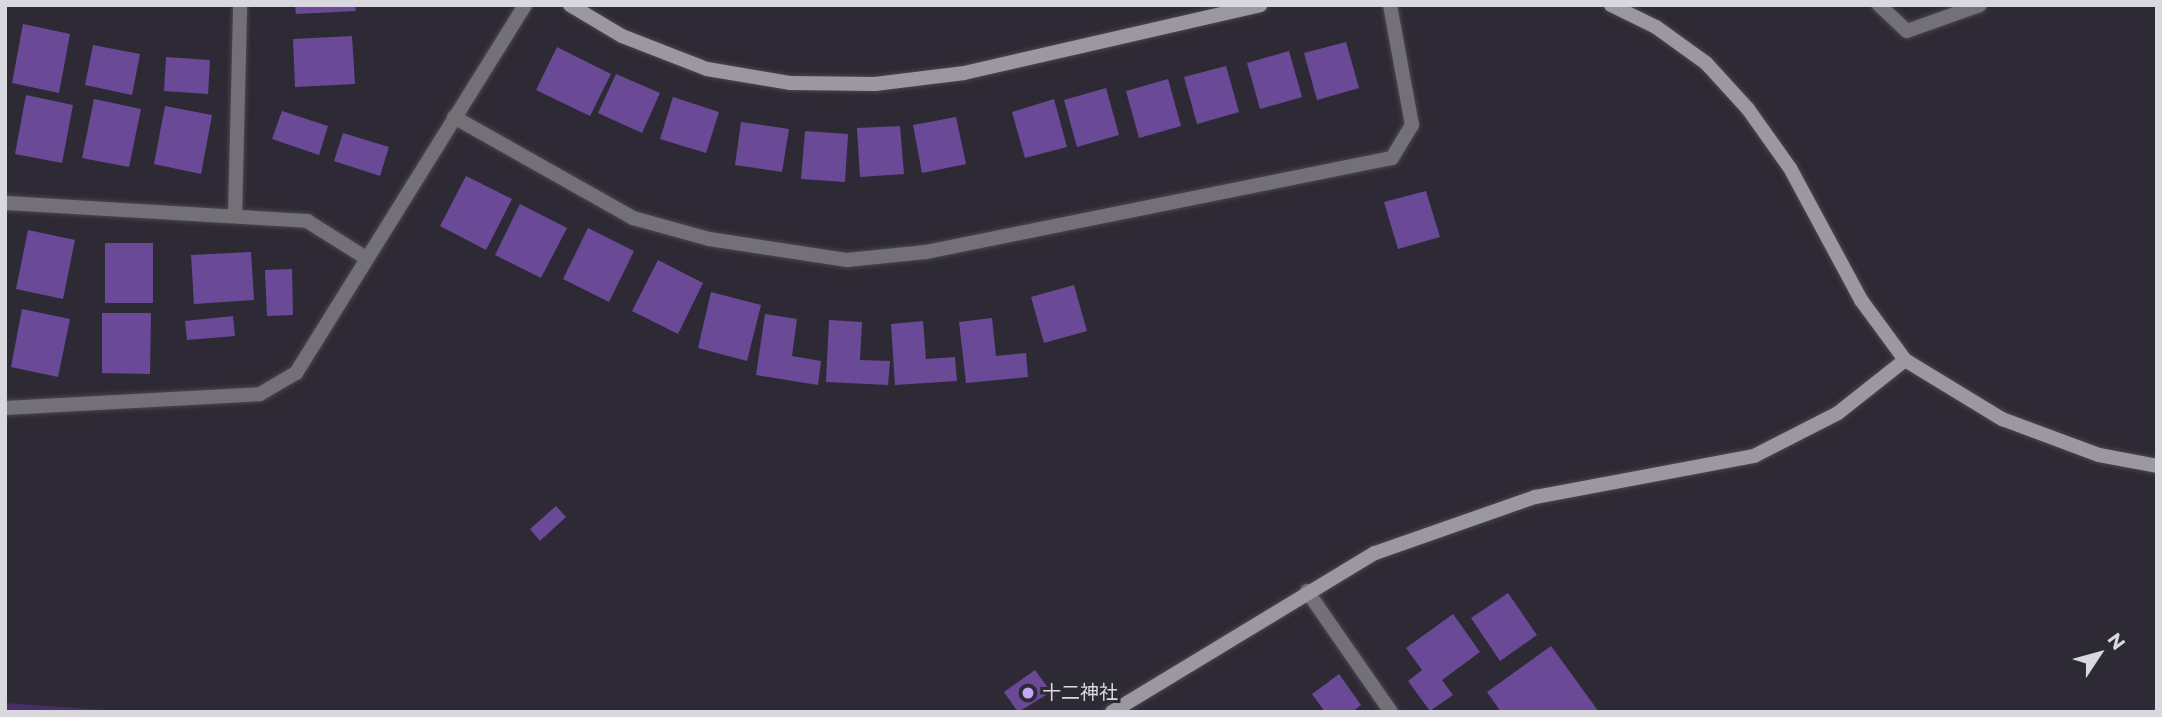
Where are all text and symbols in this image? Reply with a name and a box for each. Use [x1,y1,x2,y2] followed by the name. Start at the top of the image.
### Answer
[2064,619,2134,689] north arrow
[2103,628,2130,654] text: N
[1042,682,1118,704] place label: 十二神社
[1020,685,1036,701] marker: 十二神社

